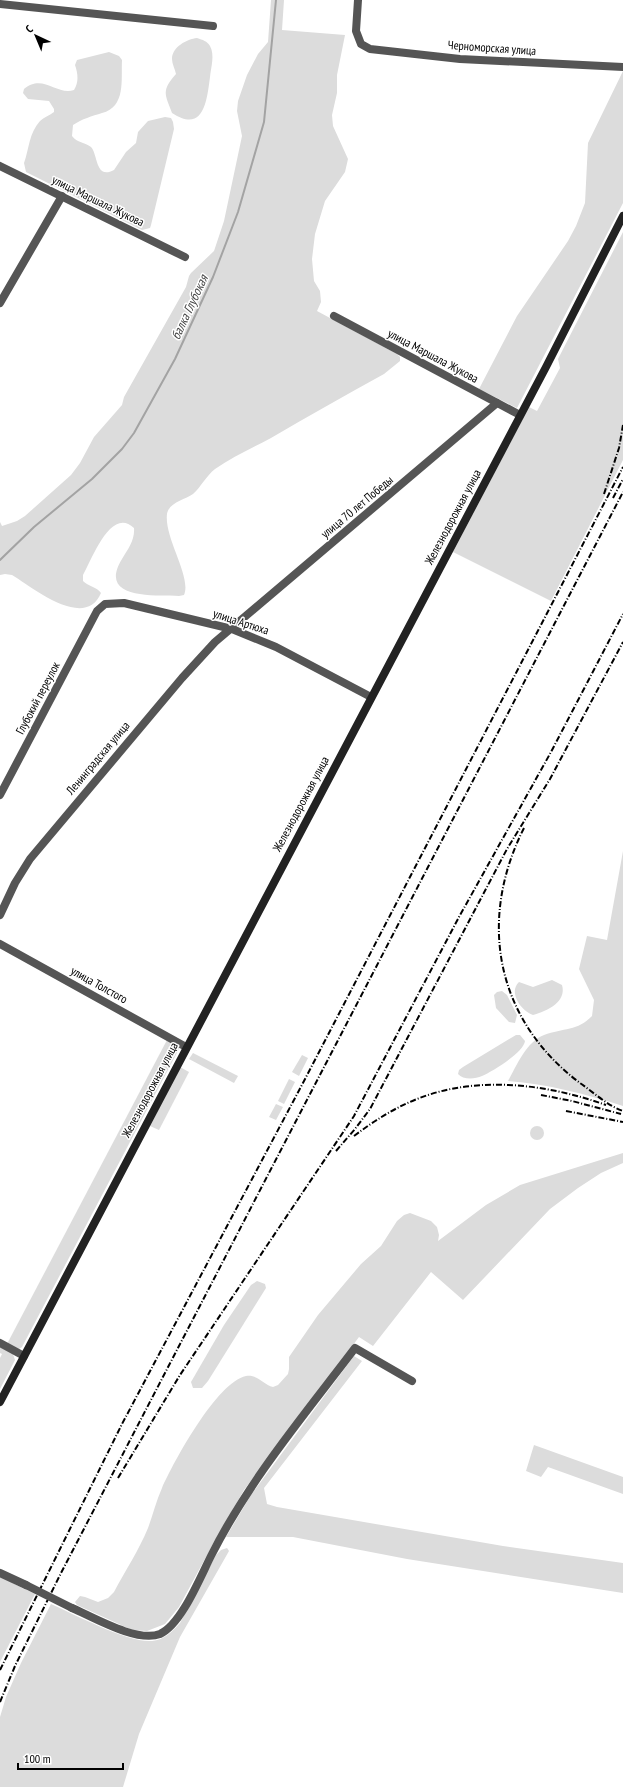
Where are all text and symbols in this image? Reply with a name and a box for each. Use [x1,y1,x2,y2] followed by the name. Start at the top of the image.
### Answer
[16,16,56,56] north arrow
[22,22,36,36] text: С
[447,37,537,58] street label: Черноморская улица
[50,172,147,229] street label: улица Маршала Жукова
[167,271,212,342] water label: балка Глубокая
[385,325,481,386] street label: улица Маршала Жукова
[421,466,484,568] street label: Железнодорожная улица
[318,472,396,541] street label: улица 70 лет Победы
[211,605,271,638] street label: улица Артюха
[12,659,63,737] street label: Глубокий переулок
[62,718,133,798] street label: Ленинградская улица
[269,753,332,855] street label: Железнодорожная улица
[68,963,130,1006] street label: улица Толстого
[118,1039,181,1141] street label: Железнодорожная улица
[18,1745,123,1771] scale bar
[24,1751,51,1766] text: 100 m

